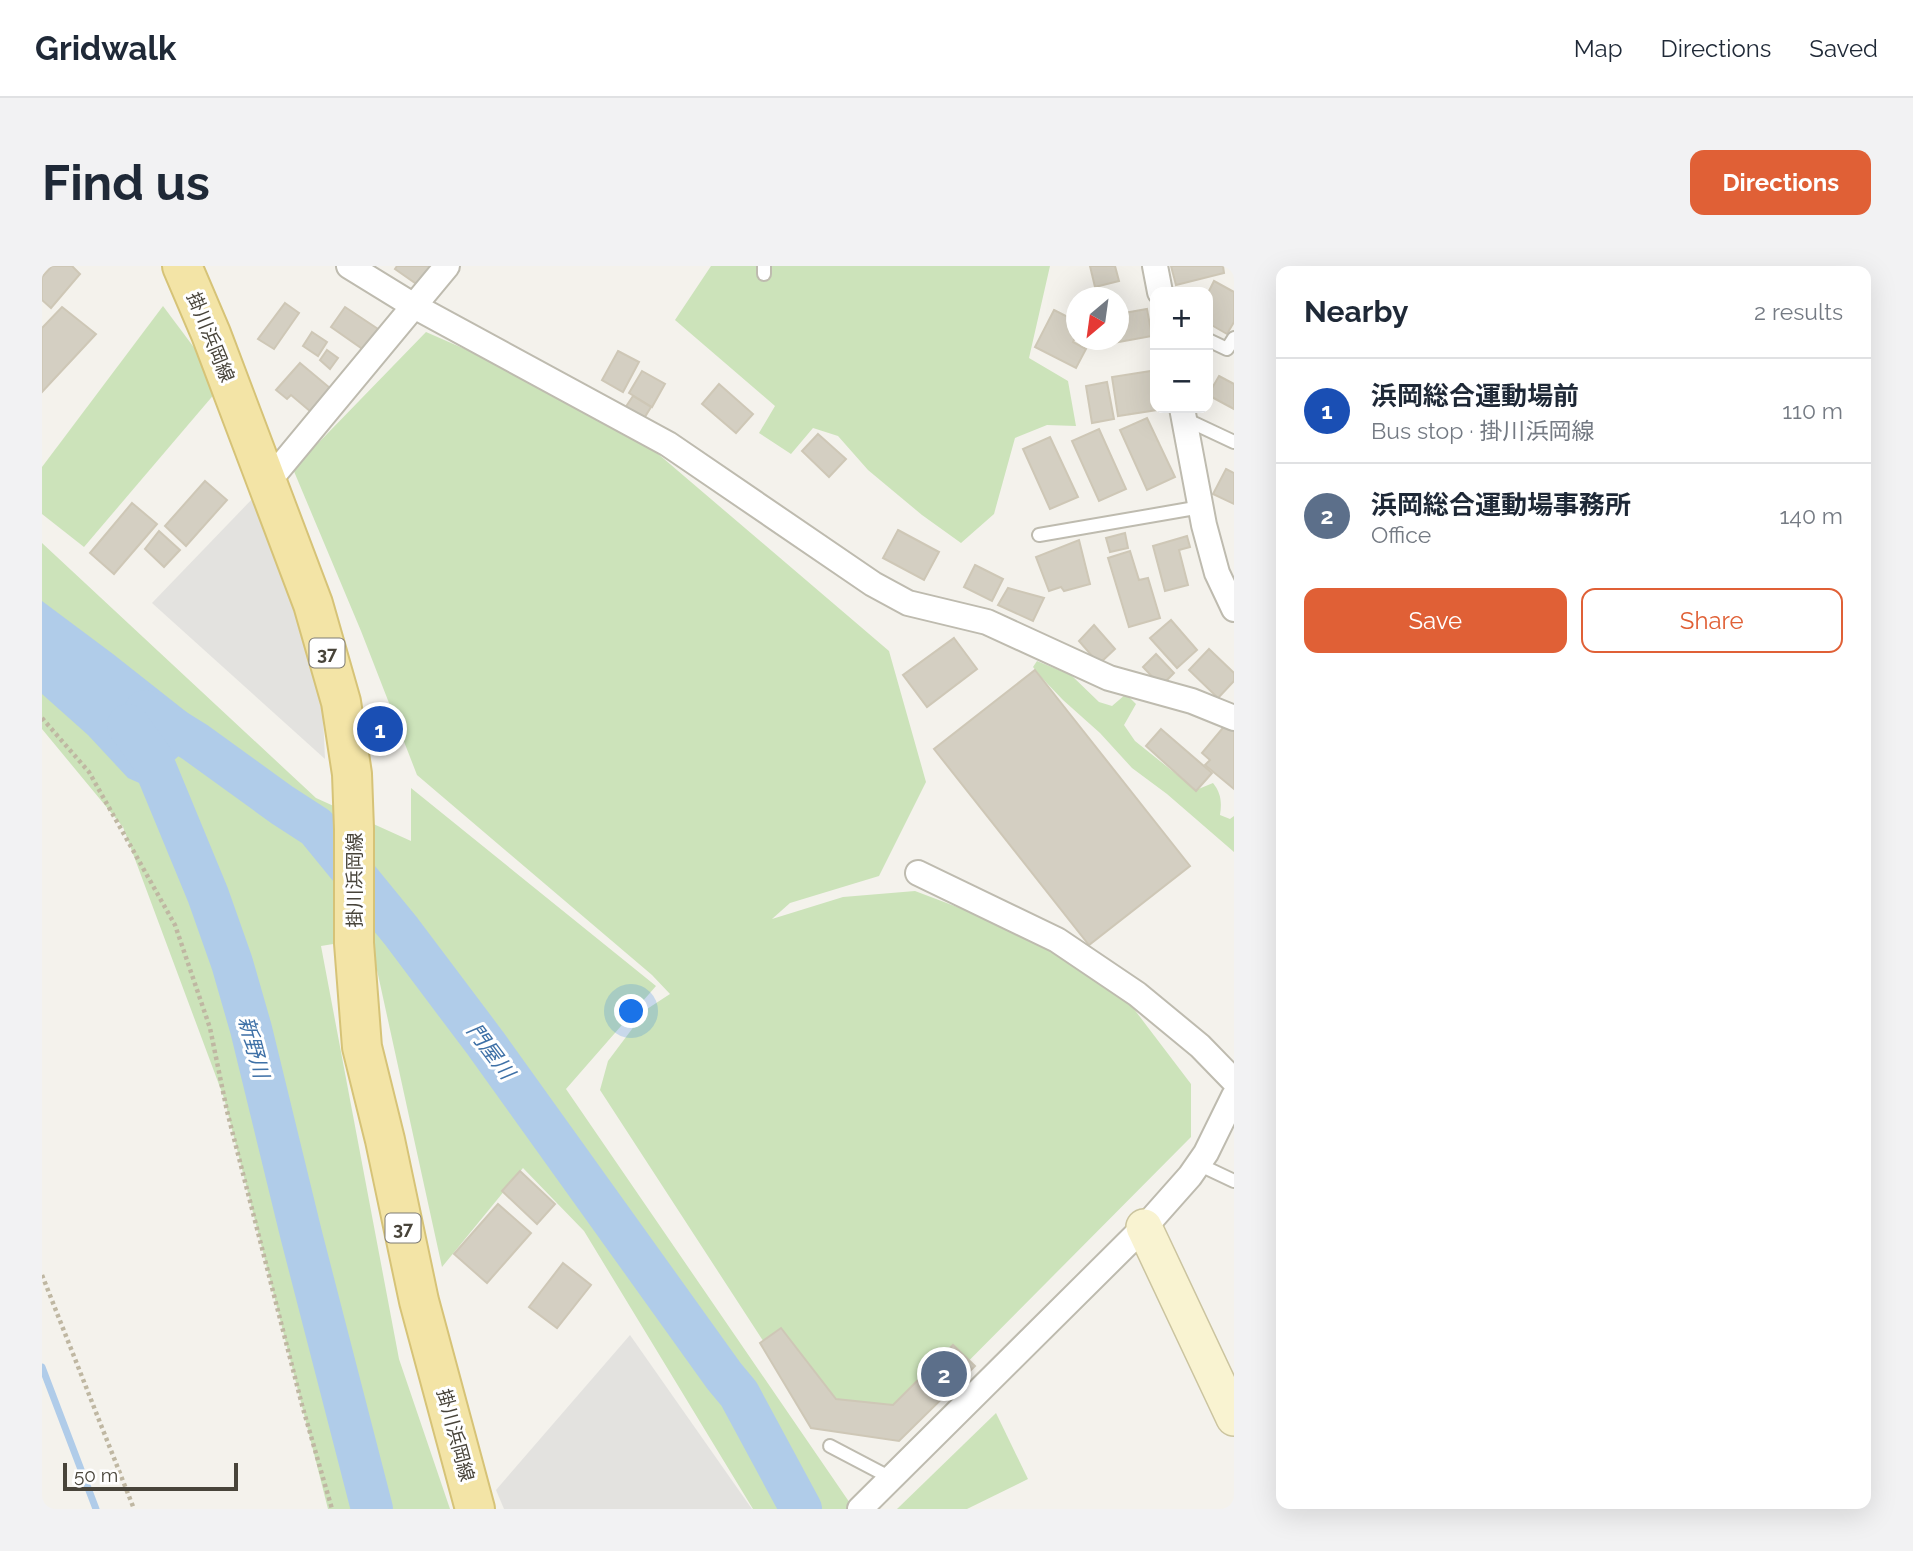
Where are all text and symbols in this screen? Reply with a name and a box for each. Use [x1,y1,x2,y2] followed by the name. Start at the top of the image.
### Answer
[35,29,176,68] text: Gridwalk
[1574,34,1623,63] text: Map
[1661,34,1771,63] text: Directions
[1809,34,1878,63] text: Saved
[1690,150,1871,215] button: Directions
[42,154,210,211] text: Find us
[1066,287,1129,350] north arrow
[1150,287,1213,413] map controls
[1150,287,1213,350] button: +
[183,289,239,385] street label: 掛川浜岡線
[1304,294,1408,329] text: Nearby
[1754,298,1843,325] text: 2 results
[1150,350,1213,413] button: −
[1371,381,1579,411] text: 浜岡総合運動場前
[1321,397,1333,424] text: 1
[1782,397,1843,424] text: 110 m
[1371,417,1595,444] text: Bus stop · 掛川浜岡線
[1371,490,1631,520] text: 浜岡総合運動場事務所
[1321,502,1333,529] text: 2
[1780,502,1843,529] text: 140 m
[1371,521,1431,548] text: Office
[1304,588,1567,653] button: Save
[1581,588,1843,653] button: Share
[310,638,344,668] road number: 37
[357,703,403,755] pin: 1
[343,832,365,928] street label: 掛川浜岡線
[614,994,648,1028] your location
[234,1013,275,1083] water label: 新野川
[462,1018,521,1085] water label: 門屋川
[386,1213,420,1242] road number: 37
[921,1348,967,1400] pin: 2
[433,1386,479,1484] street label: 掛川浜岡線
[63,1460,238,1492] scale bar
[74,1464,118,1486] text: 50 m

